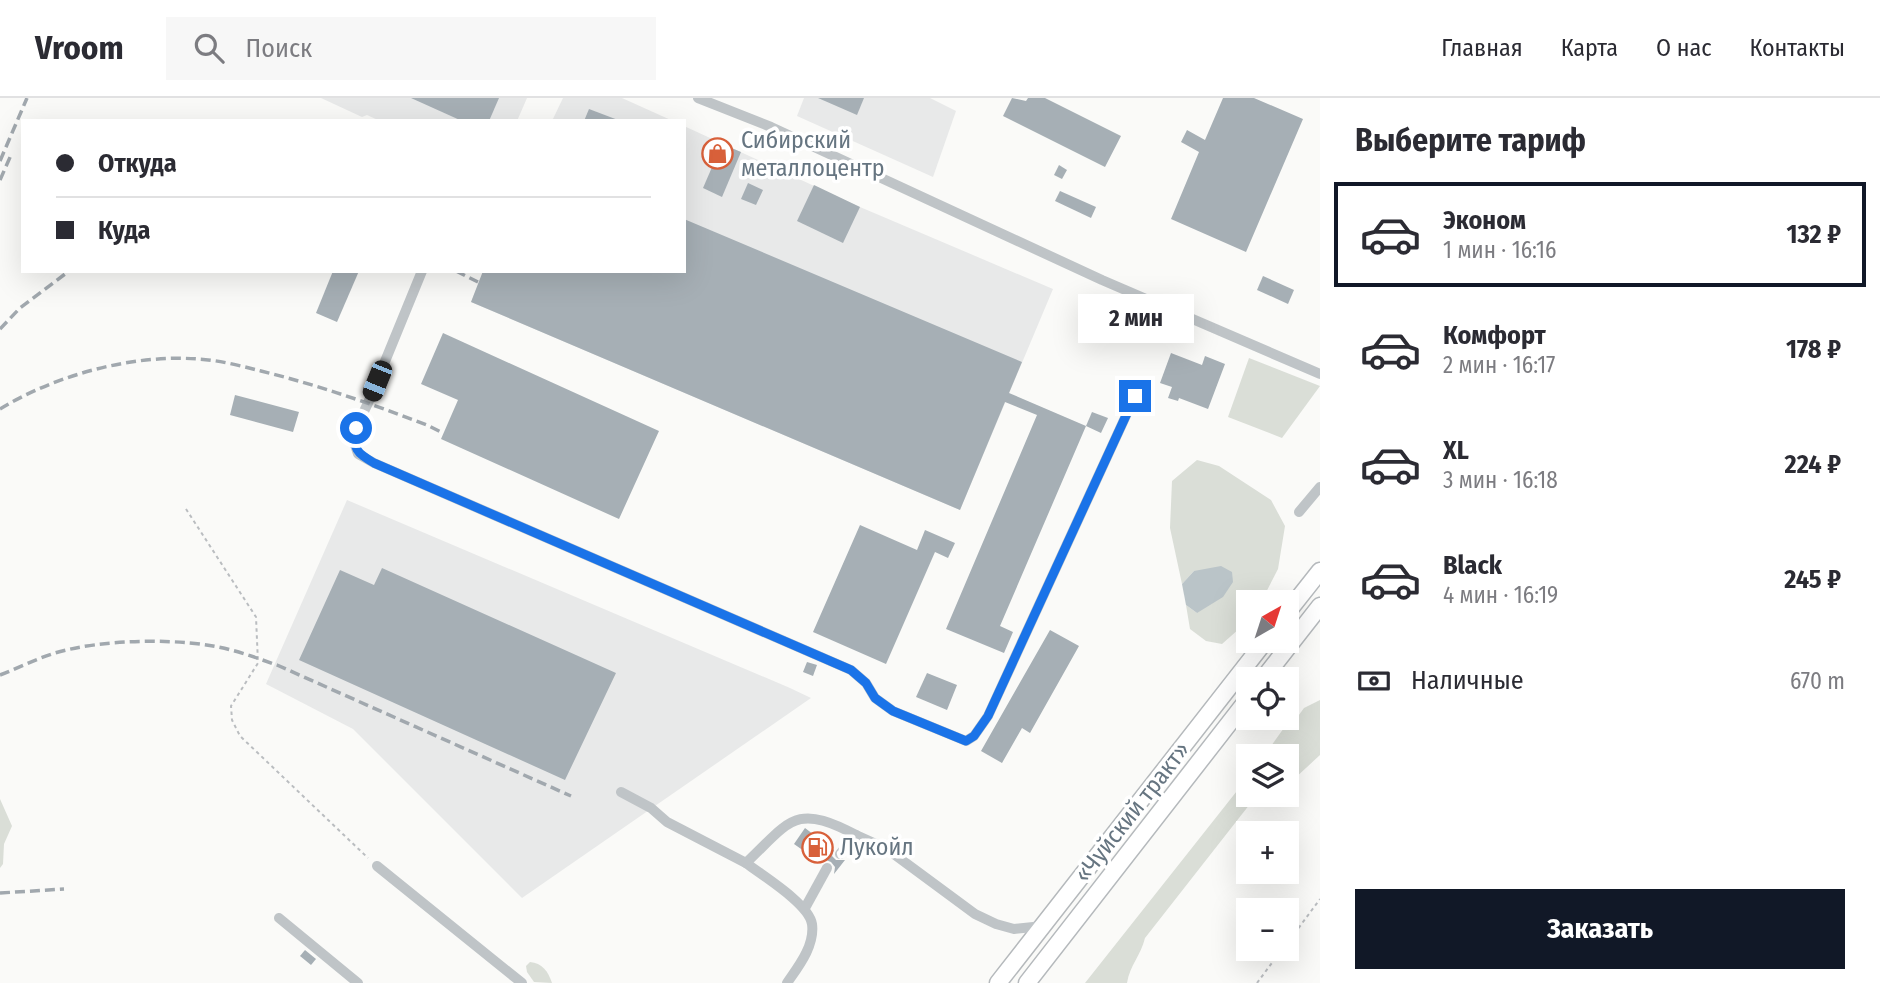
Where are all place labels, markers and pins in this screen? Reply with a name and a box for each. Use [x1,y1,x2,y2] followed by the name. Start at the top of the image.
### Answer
[741,126,884,182] place label: Сибирский металлоцентр
[701,137,735,171] shop icon: Сибирский металлоцентр
[800,830,834,864] fuel station icon: Лукойл
[840,833,914,861] place label: Лукойл

